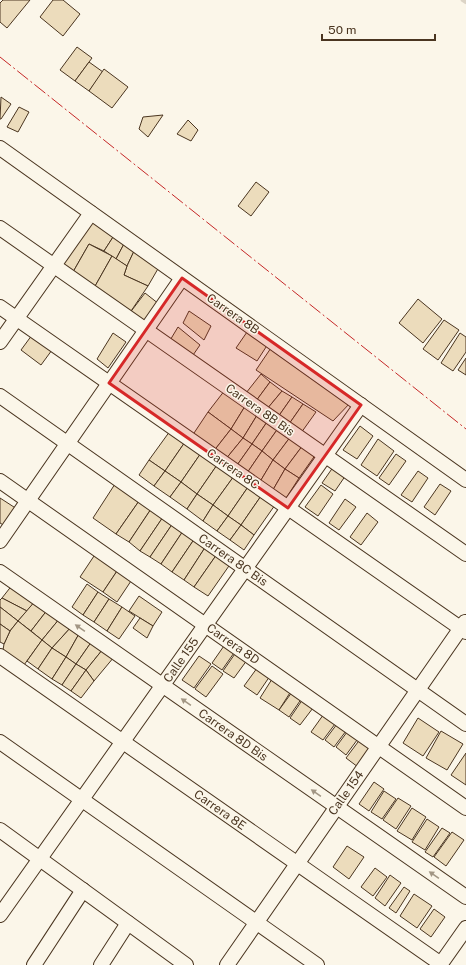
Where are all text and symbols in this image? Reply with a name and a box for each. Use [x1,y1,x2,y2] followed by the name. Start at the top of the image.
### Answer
[322,16,435,42] scale bar
[328,23,356,37] text: 50 m
[204,291,262,337] street label: Carrera 8B
[223,381,297,439] street label: Carrera 8B Bis
[204,446,262,492] street label: Carrera 8C
[196,531,270,589] street label: Carrera 8C Bis
[204,621,262,667] street label: Carrera 8D
[74,624,85,632] one-way arrow
[160,635,202,685] street label: Calle 155
[181,698,192,706] one-way arrow
[196,706,270,764] street label: Carrera 8D Bis
[326,768,367,818] street label: Calle 154
[191,787,249,833] street label: Carrera 8E
[311,789,321,797] one-way arrow
[429,871,439,879] one-way arrow

